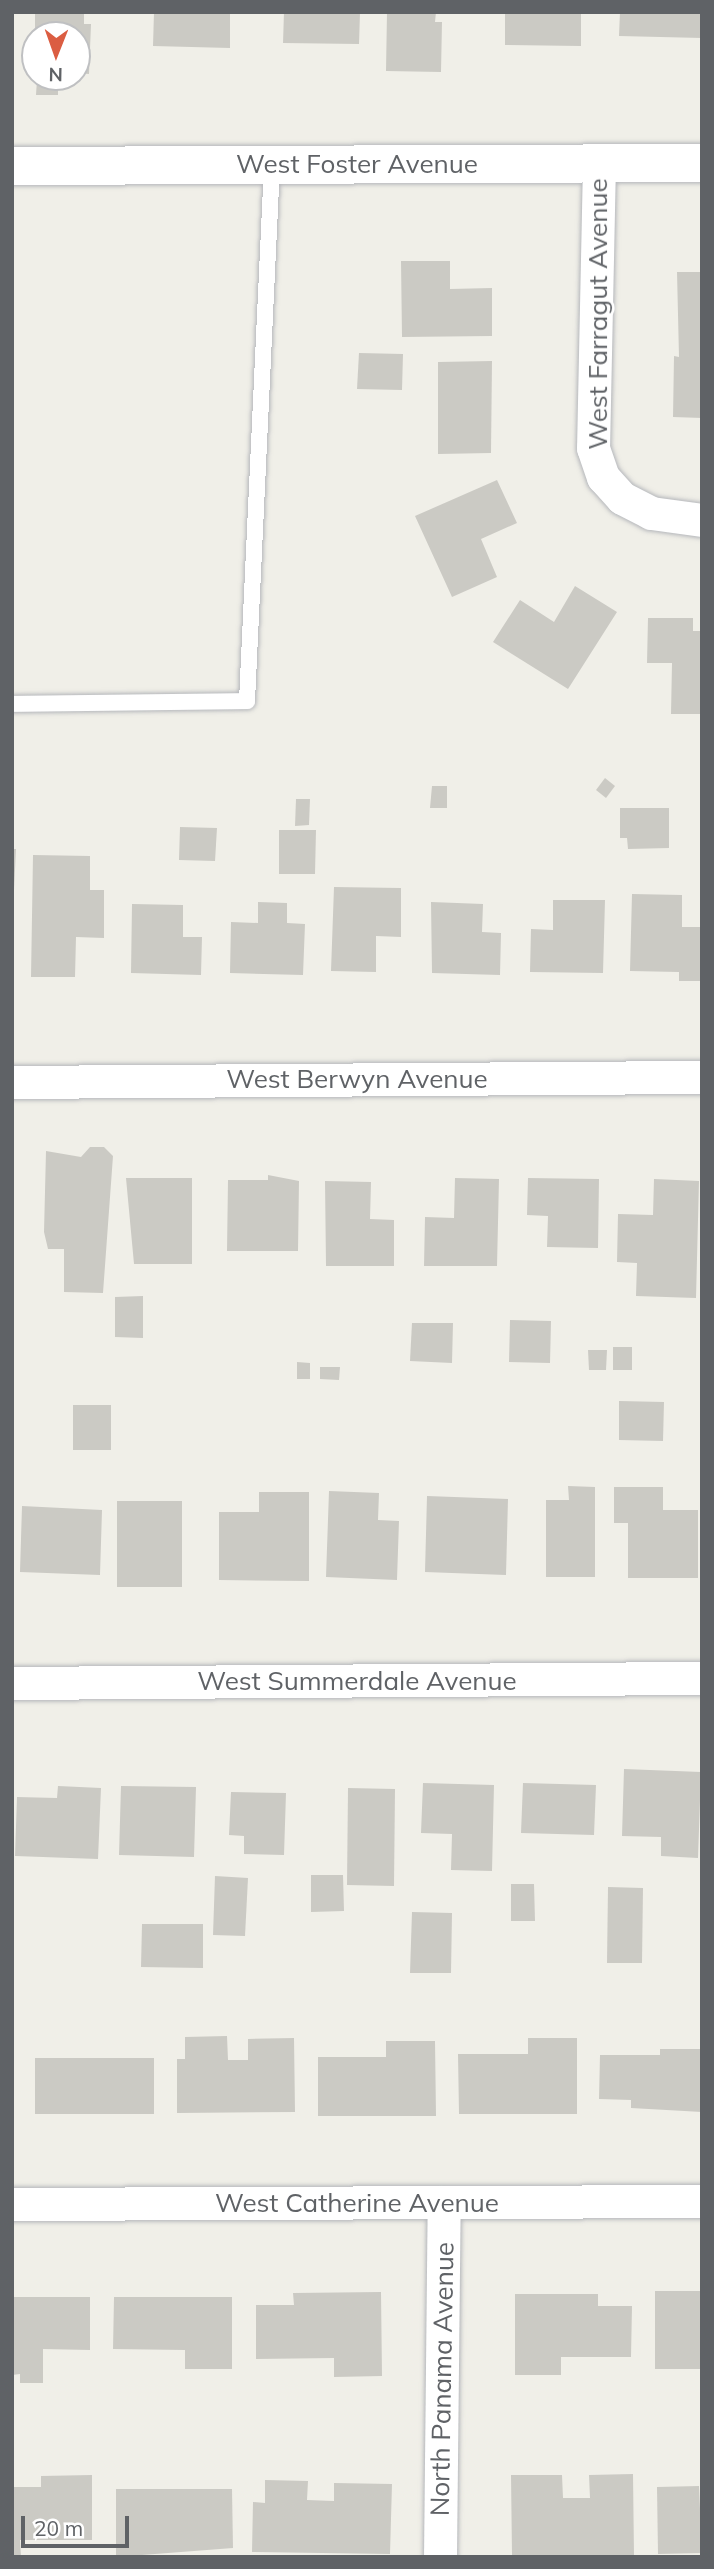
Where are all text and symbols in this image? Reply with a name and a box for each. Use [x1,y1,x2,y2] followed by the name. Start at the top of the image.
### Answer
[21,21,91,91] north arrow
[48,63,63,87] text: N
[236,148,478,180] street label: West Foster Avenue
[582,178,614,450] street label: West Farragut Avenue
[226,1063,488,1095] street label: West Berwyn Avenue
[197,1665,517,1697] street label: West Summerdale Avenue
[215,2187,499,2219] street label: West Catherine Avenue
[424,2242,460,2516] street label: North Panama Avenue
[24,2502,133,2546] scale bar
[34,2515,83,2541] text: 20 m

